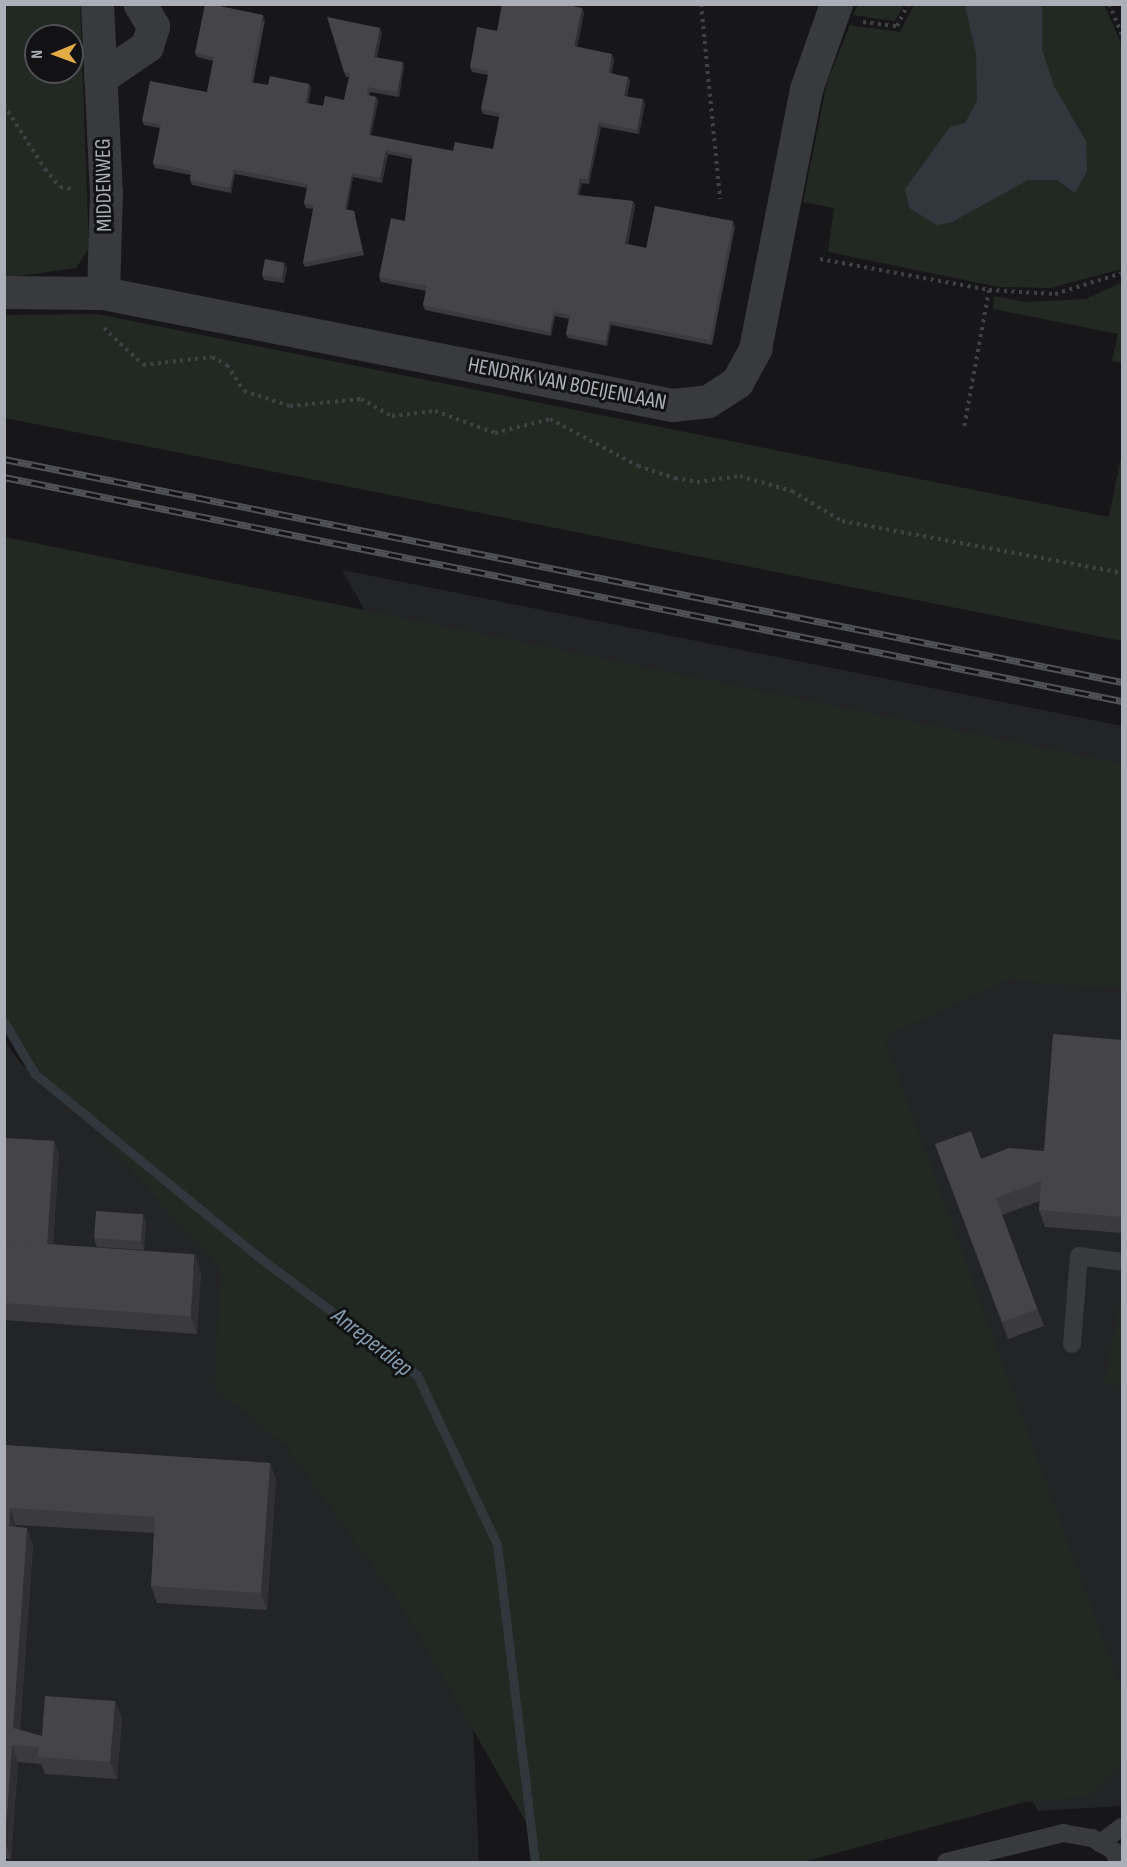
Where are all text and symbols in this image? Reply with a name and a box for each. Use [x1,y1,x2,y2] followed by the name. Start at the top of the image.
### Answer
[24,24,84,84] north arrow
[28,50,47,59] text: N
[90,138,118,232] street label: MIDDENWEG
[466,352,668,416] street label: HENDRIK VAN BOEIJENLAAN
[326,1301,418,1383] water label: Anreperdiep

